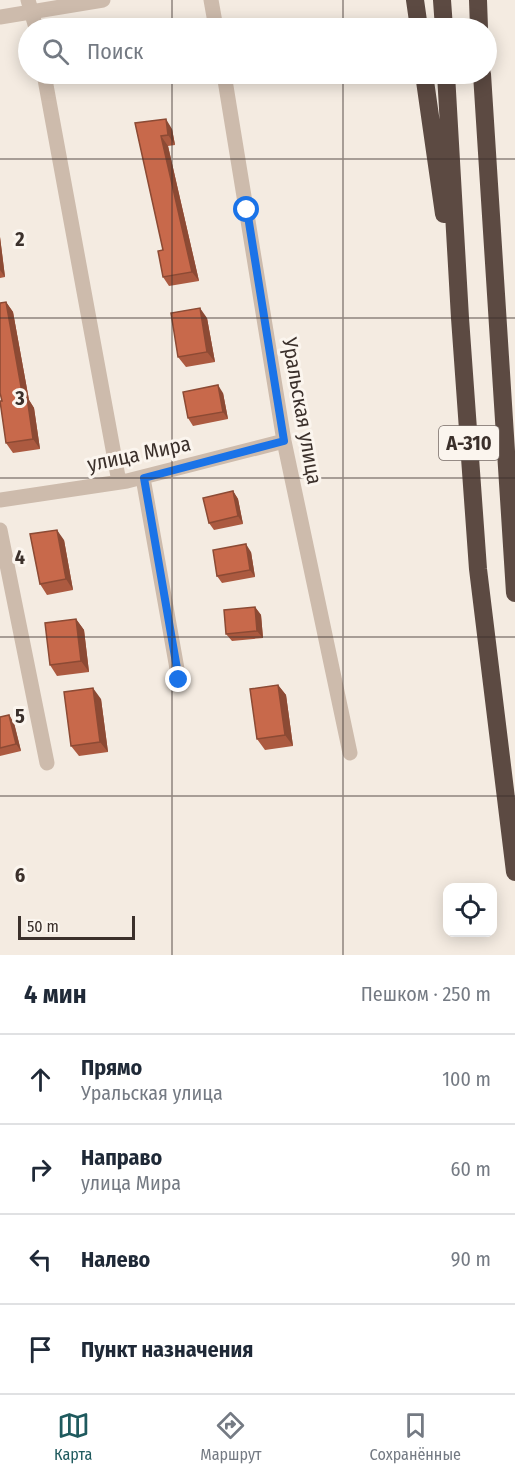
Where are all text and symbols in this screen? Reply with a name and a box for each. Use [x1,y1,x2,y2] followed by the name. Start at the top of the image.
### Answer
[18,18,497,84] search box
[39,35,72,68] icon: search
[87,38,143,65] text: Поиск
[233,196,259,222] route start
[14,227,25,251] text: 2
[276,334,328,487] street label: Уральская улица
[14,386,25,410] text: 3
[439,426,499,460] road number: А-310
[85,430,193,478] street label: улица Мира
[15,545,25,569] text: 4
[165,666,191,692] route end
[15,704,25,728] text: 5
[15,863,25,887] text: 6
[443,883,497,937] map controls
[443,883,497,937] button: locate
[18,913,135,940] scale bar
[27,917,59,936] text: 50 m
[24,979,86,1010] text: 4 мин
[361,982,491,1006] text: Пешком · 250 m
[81,1054,142,1081] text: Прямо
[24,1063,57,1096] icon: ahead
[442,1067,491,1091] text: 100 m
[81,1081,223,1105] text: Уральская улица
[81,1144,162,1171] text: Направо
[24,1153,57,1186] icon: right
[451,1157,491,1181] text: 60 m
[81,1171,181,1195] text: улица Мира
[24,1243,57,1276] icon: left
[81,1246,150,1273] text: Налево
[451,1247,491,1271] text: 90 m
[24,1333,57,1366] icon: arrive
[81,1336,253,1363] text: Пункт назначения
[54,1409,92,1464] tab: Карта
[200,1409,262,1464] tab: Маршрут
[370,1409,461,1464] tab: Сохранённые

